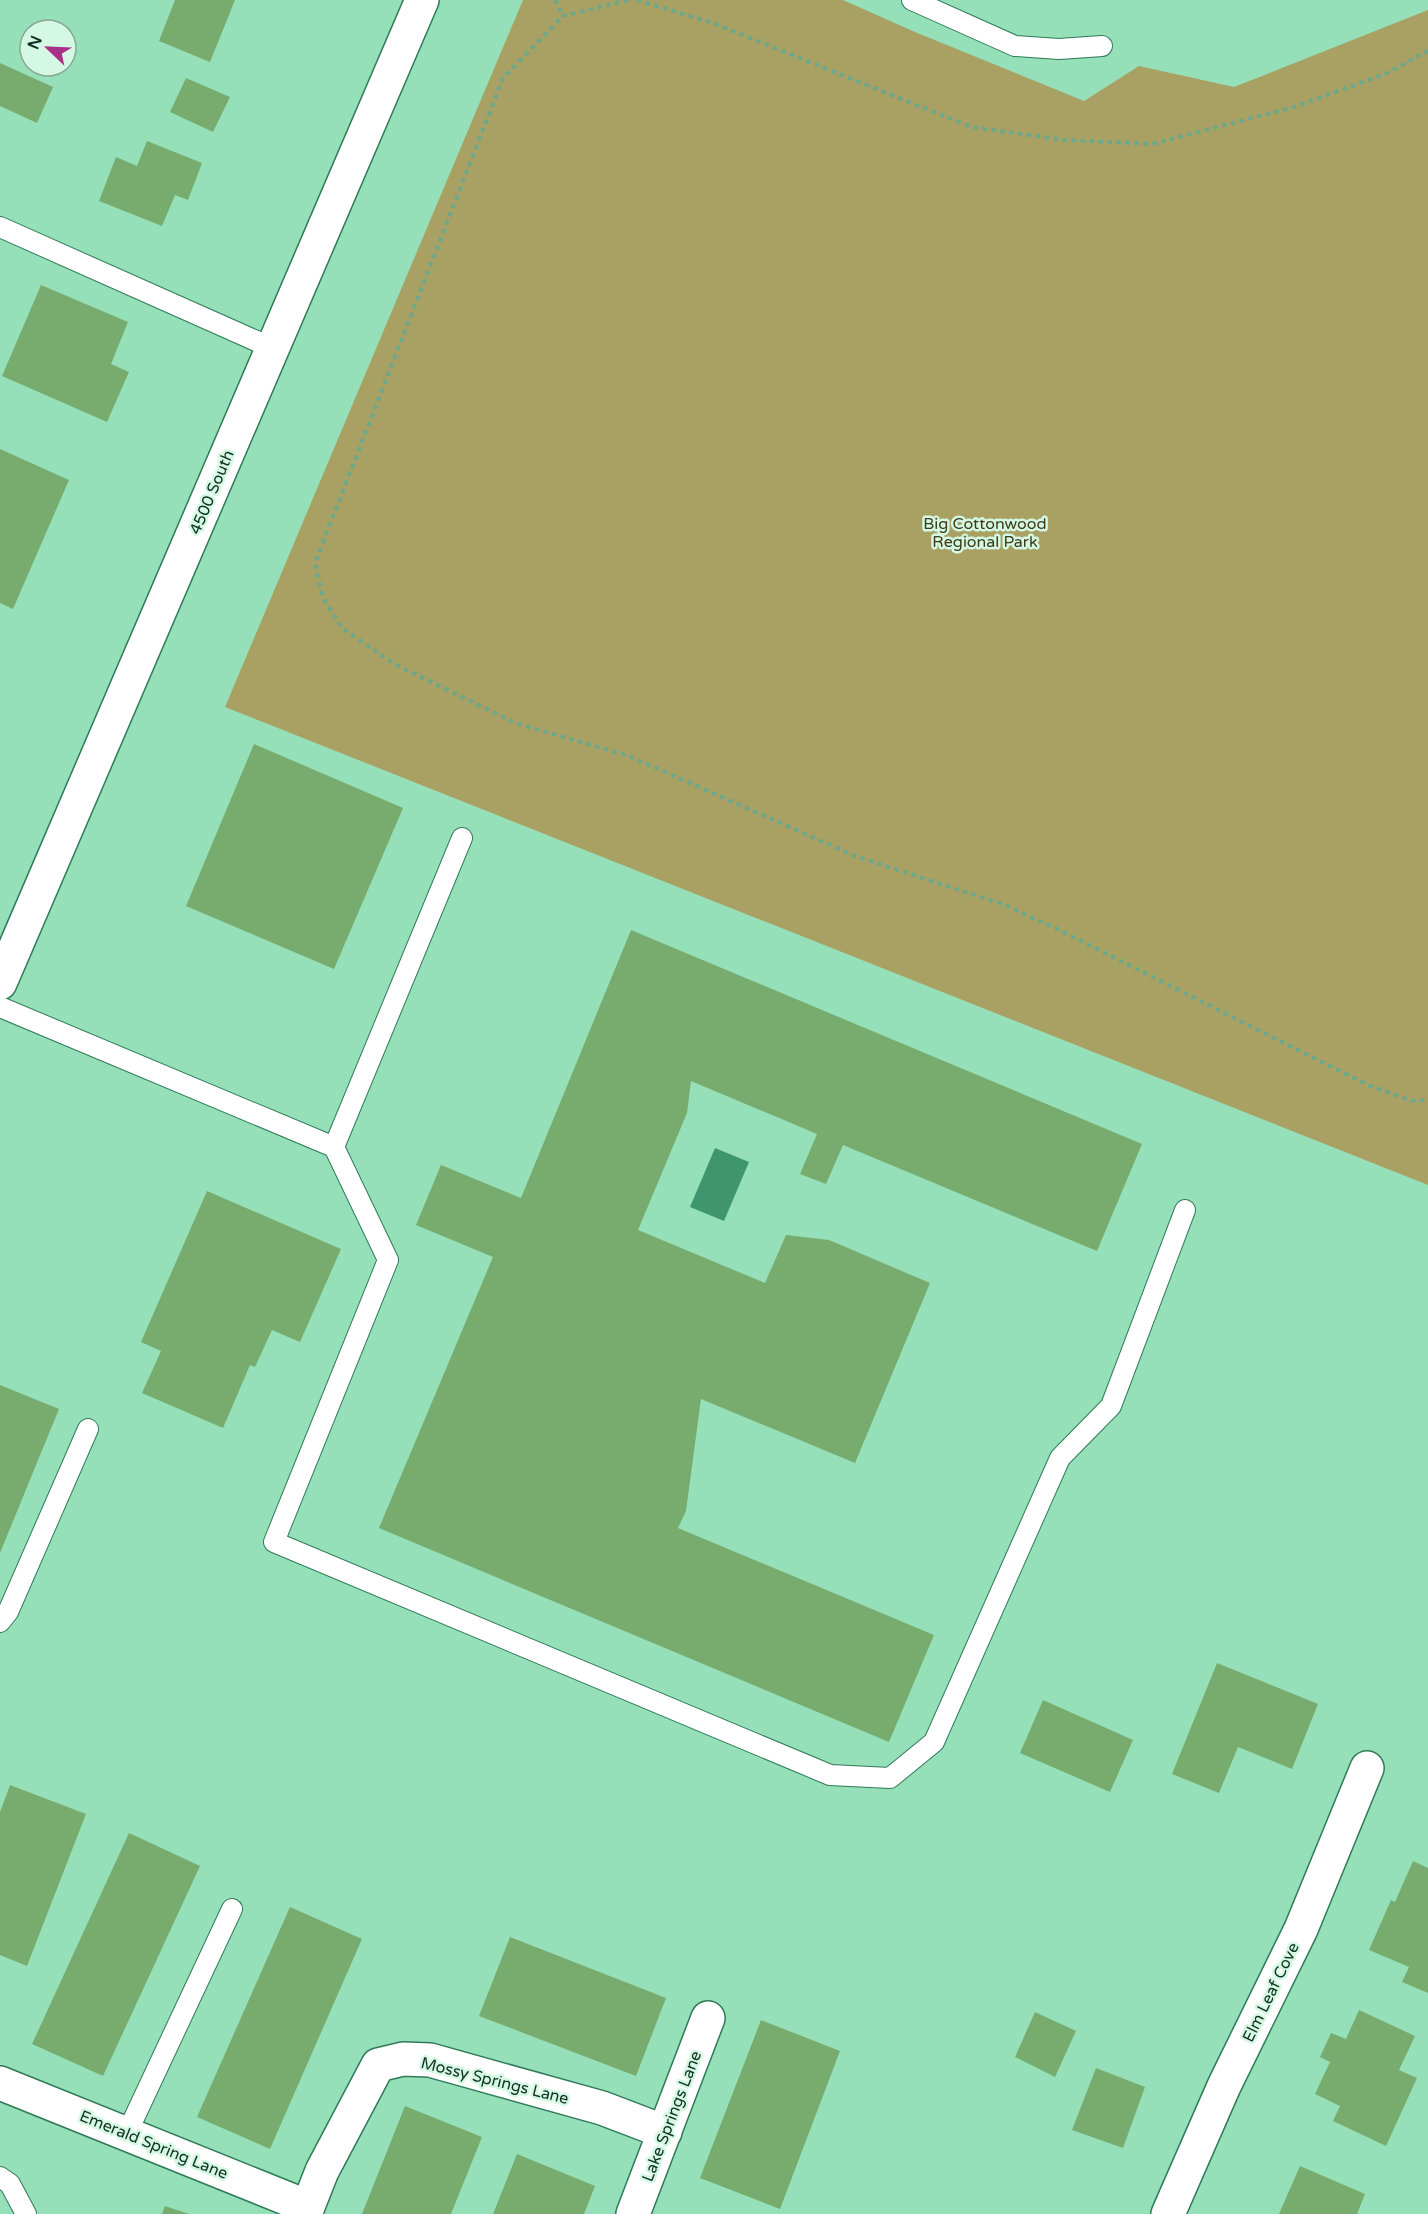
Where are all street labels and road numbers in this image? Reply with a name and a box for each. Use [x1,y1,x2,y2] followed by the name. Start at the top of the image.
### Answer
[185,447,239,538] street label: 4500 South
[1238,1939,1304,2045] street label: Elm Leaf Cove
[638,2048,706,2185] street label: Lake Springs Lane
[419,2053,571,2109] street label: Mossy Springs Lane
[77,2106,231,2184] street label: Emerald Spring Lane

